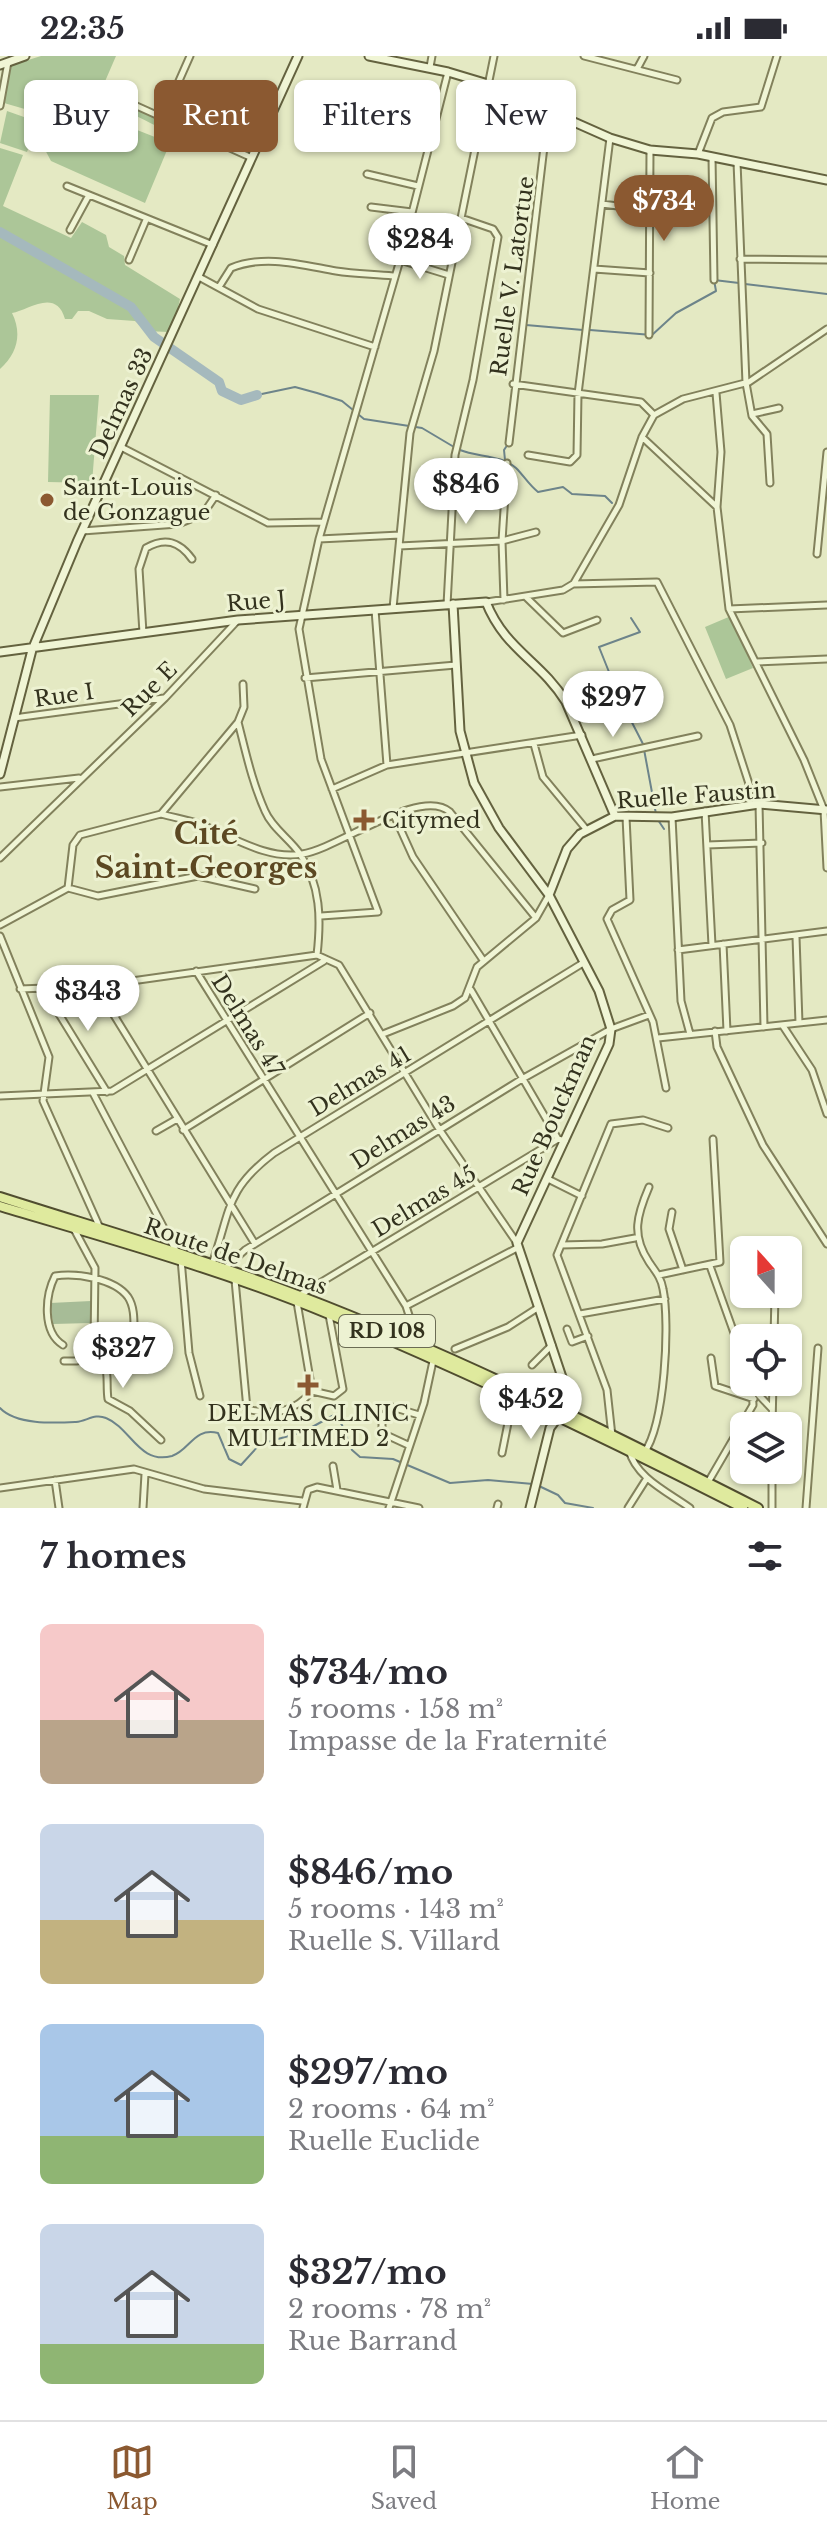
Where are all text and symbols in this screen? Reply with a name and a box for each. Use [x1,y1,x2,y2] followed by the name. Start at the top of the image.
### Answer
[40,10,125,47] text: 22:35
[24,80,138,152] chip: Buy
[154,80,278,152] chip: Rent
[294,80,440,152] chip: Filters
[456,80,576,152] chip: New
[485,174,540,378] street label: Ruelle V. Latortue
[617,175,711,243] pin: $734
[632,185,696,217] text: $734
[373,213,467,281] pin: $284
[386,223,454,255] text: $284
[84,344,159,463] street label: Delmas 33
[419,458,513,526] pin: $846
[432,468,500,500] text: $846
[63,474,210,526] place label: Saint-Louis de Gonzague
[38,491,56,509] marker: Saint-Louis de Gonzague
[225,585,287,618] street label: Rue J
[116,656,183,723] street label: Rue E
[566,671,660,739] pin: $297
[32,678,96,713] street label: Rue I
[581,681,645,713] text: $297
[615,776,777,815] street label: Ruelle Faustin
[382,807,481,834] place label: Citymed
[353,809,375,831] marker: Citymed
[94,815,318,886] district label: Cité Saint-Georges
[41,965,135,1033] pin: $343
[206,969,290,1082] street label: Delmas 47
[54,975,122,1007] text: $343
[507,1031,602,1200] street label: Rue Bouckman
[304,1041,416,1122] street label: Delmas 41
[346,1090,460,1175] street label: Delmas 43
[367,1160,481,1243] street label: Delmas 45
[141,1212,331,1301] street label: Route de Delmas
[730,1236,802,1308] north arrow
[730,1236,802,1484] map controls
[339,1315,435,1347] road number: RD 108
[76,1322,170,1390] pin: $327
[730,1324,802,1396] button: locate
[91,1332,155,1364] text: $327
[484,1373,578,1441] pin: $452
[297,1374,319,1396] marker: DELMAS CLINIC MULTIMED 2
[498,1383,564,1415] text: $452
[207,1400,409,1452] place label: DELMAS CLINIC MULTIMED 2
[730,1412,802,1484] button: layers
[743,1534,787,1578] icon: filters
[40,1535,187,1577] text: 7 homes
[288,1651,448,1693] text: $734/mo
[104,1656,200,1752] icon: home
[288,1693,503,1725] text: 5 rooms · 158 m²
[288,1725,607,1757] text: Impasse de la Fraternité
[288,1851,453,1893] text: $846/mo
[104,1856,200,1952] icon: home
[288,1893,504,1925] text: 5 rooms · 143 m²
[288,1925,500,1957] text: Ruelle S. Villard
[288,2051,448,2093] text: $297/mo
[104,2056,200,2152] icon: home
[288,2093,494,2125] text: 2 rooms · 64 m²
[288,2125,480,2157] text: Ruelle Euclide
[288,2251,447,2293] text: $327/mo
[104,2256,200,2352] icon: home
[288,2293,491,2325] text: 2 rooms · 78 m²
[288,2325,457,2357] text: Rue Barrand
[107,2440,158,2515] tab: Map
[371,2440,437,2515] tab: Saved
[650,2440,720,2515] tab: Home

